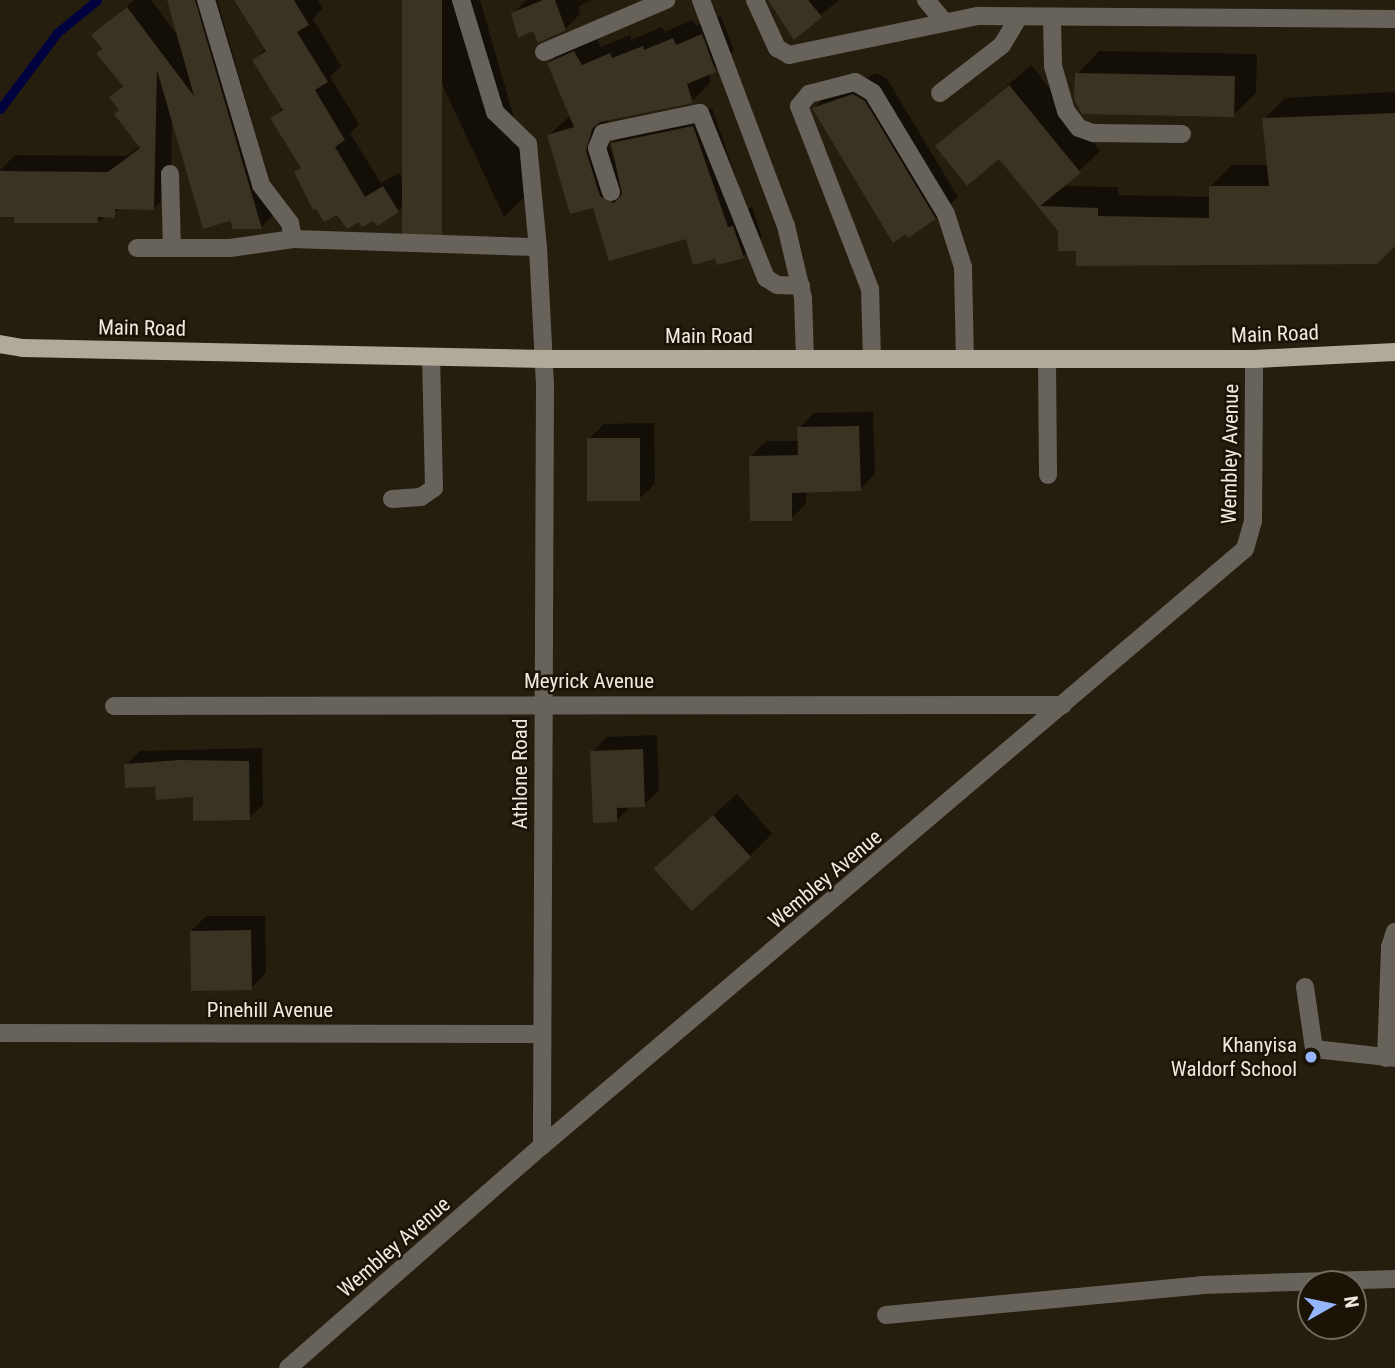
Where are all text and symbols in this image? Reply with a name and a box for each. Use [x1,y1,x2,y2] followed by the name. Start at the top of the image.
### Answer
[98,315,186,341] street label: Main Road
[1231,320,1319,348] street label: Main Road
[665,323,753,349] street label: Main Road
[1216,384,1244,524] street label: Wembley Avenue
[524,668,654,694] street label: Meyrick Avenue
[507,719,533,829] street label: Athlone Road
[763,824,887,934] street label: Wembley Avenue
[207,997,333,1023] street label: Pinehill Avenue
[1171,1032,1297,1082] place label: Khanyisa Waldorf School
[1303,1049,1319,1065] marker: Khanyisa Waldorf School
[333,1191,455,1303] street label: Wembley Avenue
[1297,1270,1367,1340] north arrow
[1339,1294,1364,1309] text: N

